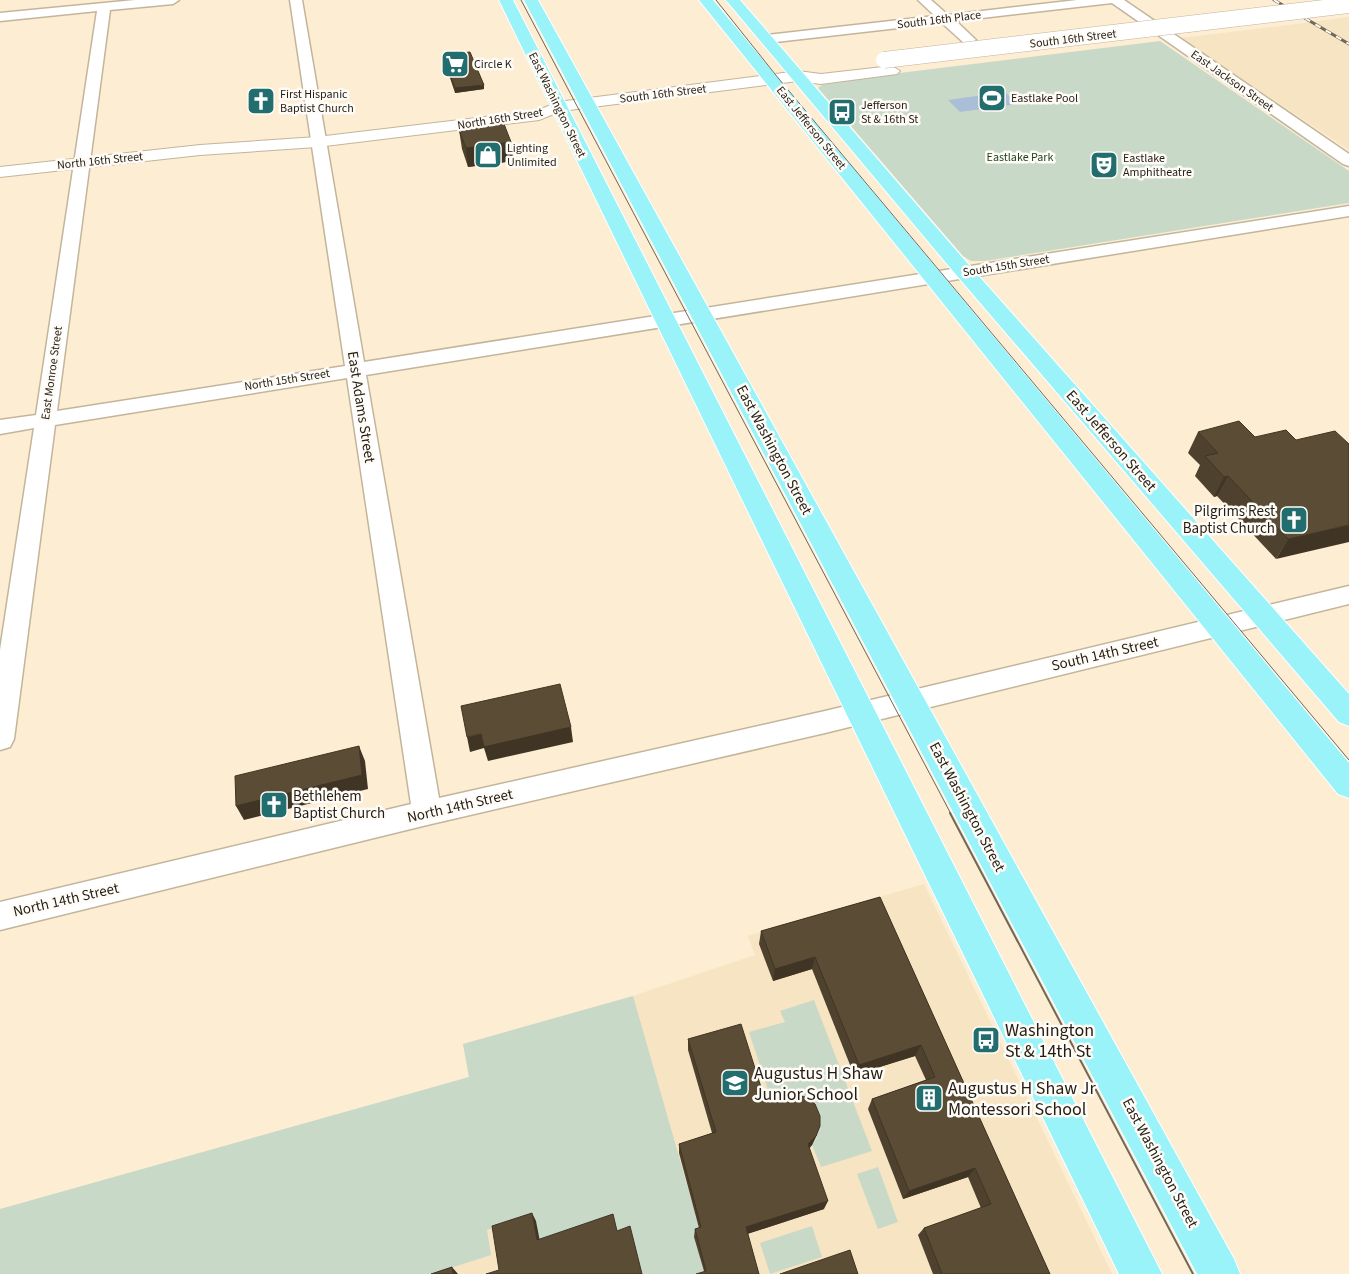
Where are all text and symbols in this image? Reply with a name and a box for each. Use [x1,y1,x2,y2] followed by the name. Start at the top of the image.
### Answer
[896,6,982,34] street label: South 16th Place
[1029,25,1117,53] street label: South 16th Street
[1187,46,1277,116] street label: East Jackson Street
[440,49,470,79] supermarket icon: Circle K
[524,49,590,161] street label: East Washington Street
[474,56,512,73] place label: Circle K
[619,80,707,108] street label: South 16th Street
[772,83,850,173] street label: East Jefferson Street
[977,83,1007,113] sports icon: Eastlake Pool
[246,86,276,116] church icon: First Hispanic Baptist Church
[280,86,354,117] place label: First Hispanic Baptist Church
[1011,90,1078,107] place label: Eastlake Pool
[827,97,857,127] bus stop icon: Jefferson St & 16th St
[861,97,918,128] place label: Jefferson St & 16th St
[456,104,544,134] street label: North 16th Street
[473,140,503,170] shop icon: Lighting Unlimited
[507,140,557,171] place label: Lighting Unlimited
[56,148,144,174] street label: North 16th Street
[987,149,1053,166] park label: Eastlake Park
[1089,150,1119,180] theatre icon: Eastlake Amphitheatre
[1123,150,1192,181] place label: Eastlake Amphitheatre
[962,251,1050,281] street label: South 15th Street
[37,325,67,421] street label: East Monroe Street
[342,350,380,464] street label: East Adams Street
[243,365,331,395] street label: North 15th Street
[731,381,817,519] street label: East Washington Street
[1061,386,1161,496] street label: East Jefferson Street
[1183,501,1275,539] place label: Pilgrims Rest Baptist Church
[1279,505,1309,535] church icon: Pilgrims Rest Baptist Church
[1049,631,1161,677] street label: South 14th Street
[924,738,1010,876] street label: East Washington Street
[405,784,515,828] street label: North 14th Street
[293,786,385,824] place label: Bethlehem Baptist Church
[259,790,289,820] church icon: Bethlehem Baptist Church
[11,878,121,922] street label: North 14th Street
[1005,1018,1094,1064] place label: Washington St & 14th St
[971,1025,1001,1055] bus stop icon: Washington St & 14th St
[754,1061,883,1107] place label: Augustus H Shaw Junior School
[720,1068,750,1098] school or university icon: Augustus H Shaw Junior School
[948,1076,1096,1122] place label: Augustus H Shaw Jr Montessori School
[914,1083,944,1113] building icon: Augustus H Shaw Jr Montessori School
[1117,1094,1203,1232] street label: East Washington Street

